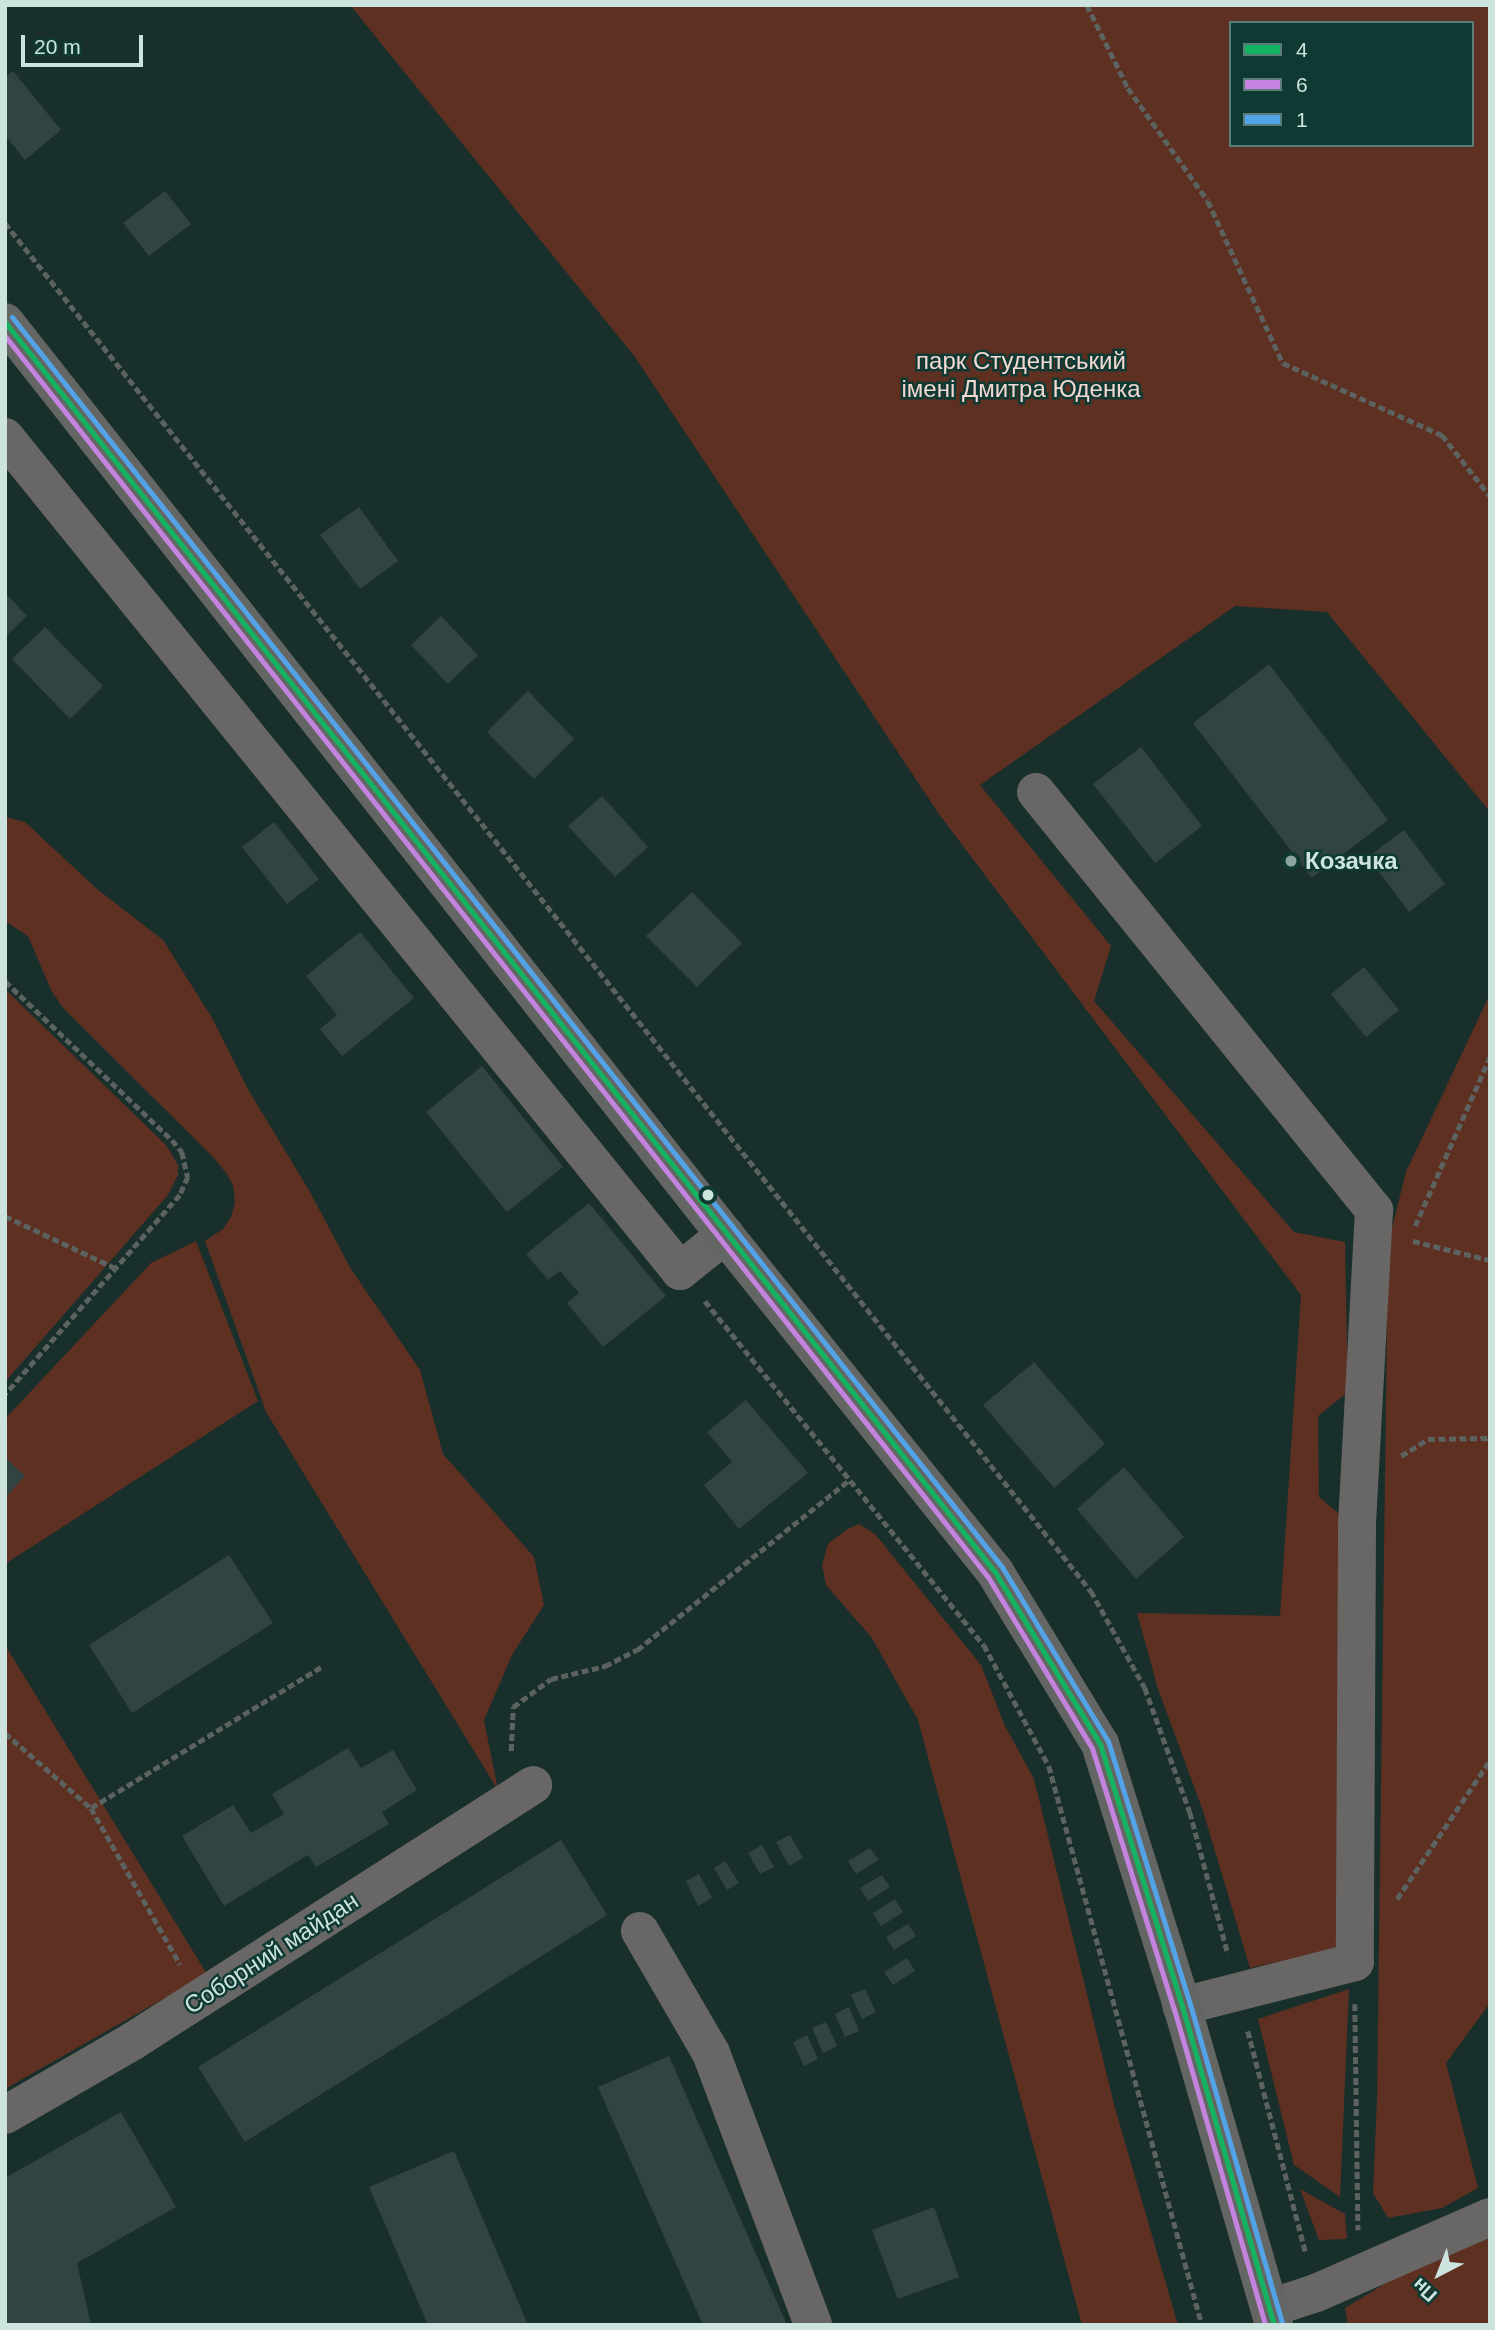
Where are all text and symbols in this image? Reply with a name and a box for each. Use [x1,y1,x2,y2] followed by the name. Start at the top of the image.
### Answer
[24,21,147,65] scale bar
[1229,21,1474,147] legend
[34,35,81,58] text: 20 m
[1296,38,1308,61] text: 4
[1296,73,1308,96] text: 6
[1296,108,1308,131] text: 1
[901,347,1141,403] park label: парк Студентський імені Дмитра Юденка
[1305,847,1398,875] place label: Козачка
[1283,853,1299,869] marker: Козачка
[701,1188,715,1202] unlabelled marker
[179,1886,363,2020] street label: Соборний майдан
[1404,2239,1474,2309] north arrow
[1408,2274,1441,2306] text: Пн

